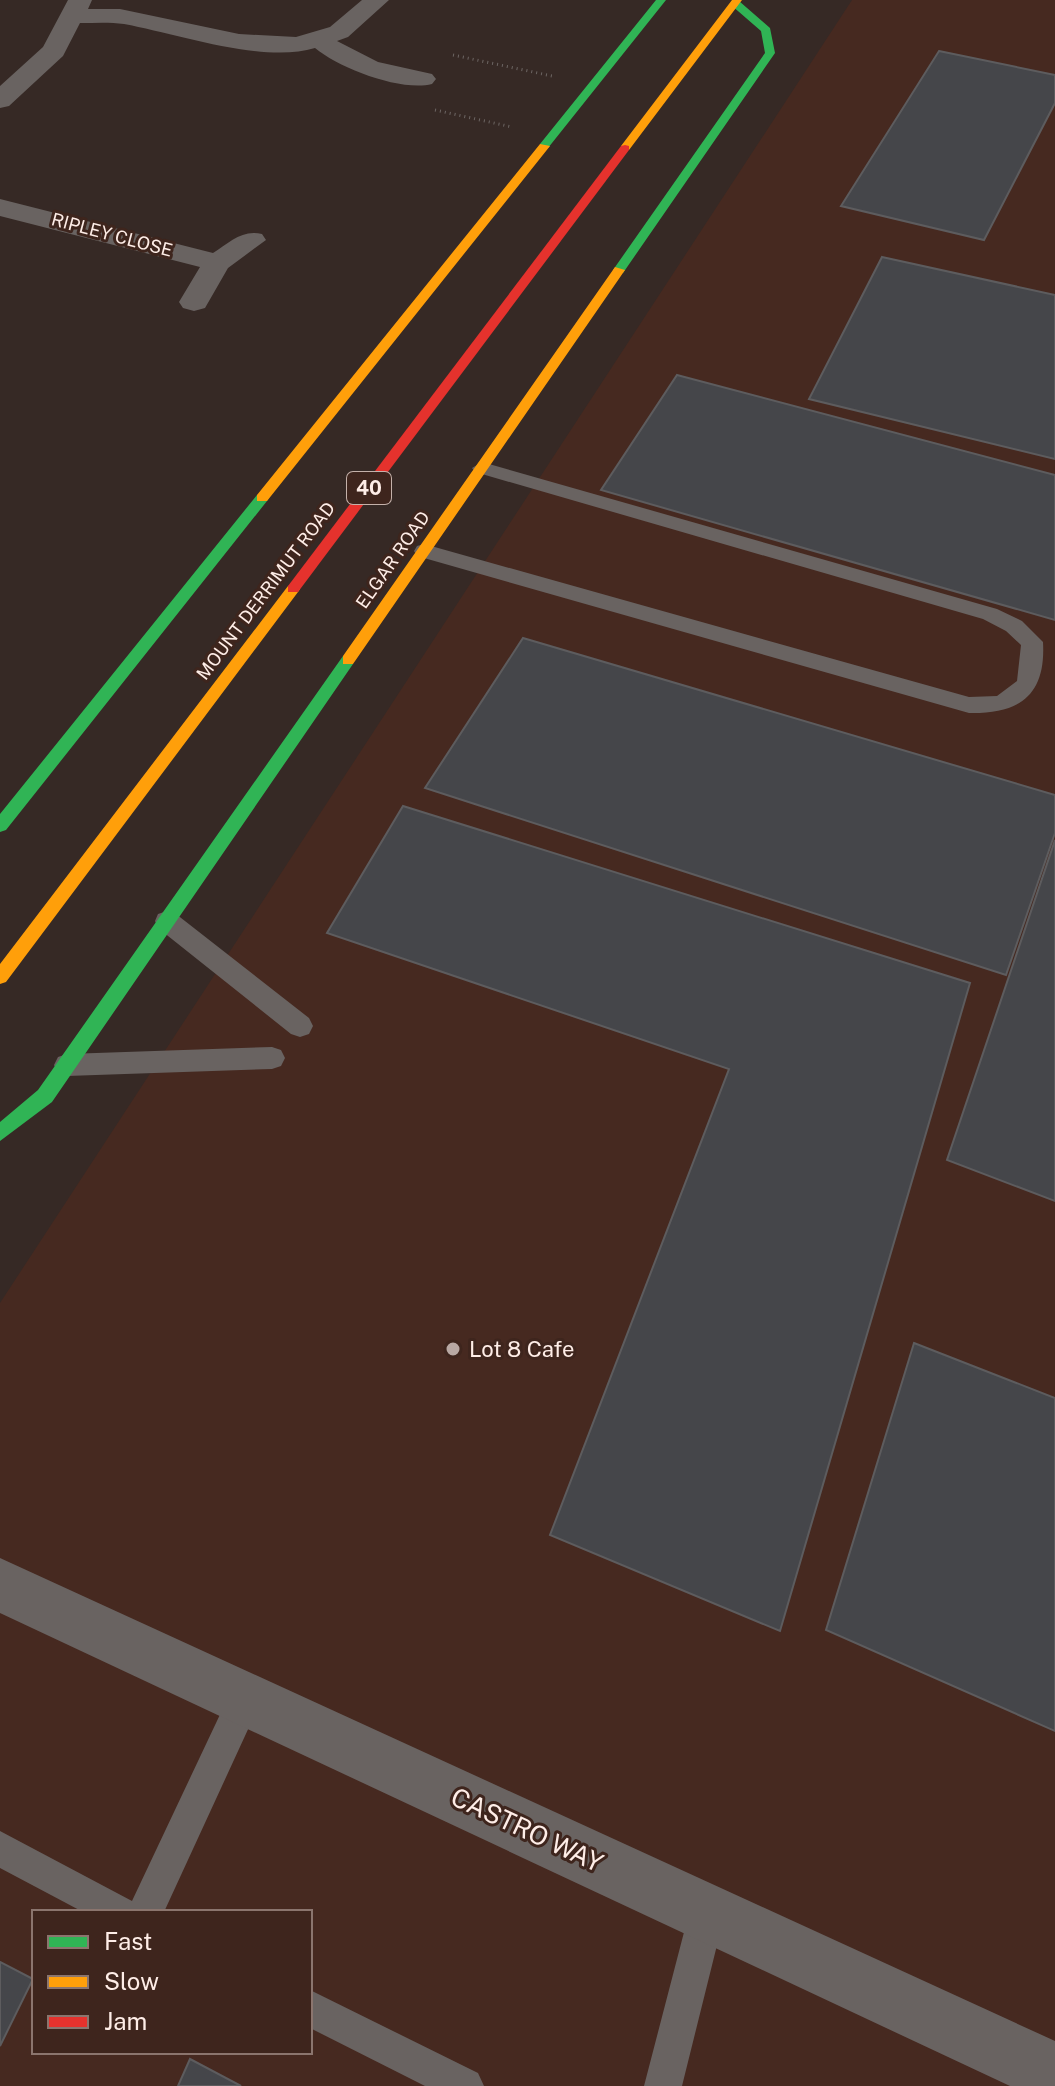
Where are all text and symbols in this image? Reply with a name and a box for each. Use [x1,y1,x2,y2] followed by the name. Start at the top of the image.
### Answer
[49,208,175,261] street label: RIPLEY CLOSE
[347,472,391,504] road number: 40
[192,498,339,684] street label: MOUNT DERRIMUT ROAD
[351,507,434,612] street label: ELGAR ROAD
[469,1336,575,1362] place label: Lot 8 Cafe
[444,1340,462,1358] marker: Lot 8 Cafe
[446,1781,608,1878] street label: CASTRO WAY
[32,1910,312,2054] legend
[104,1927,152,1955] text: Fast
[104,1967,159,1995] text: Slow
[104,2007,147,2035] text: Jam

